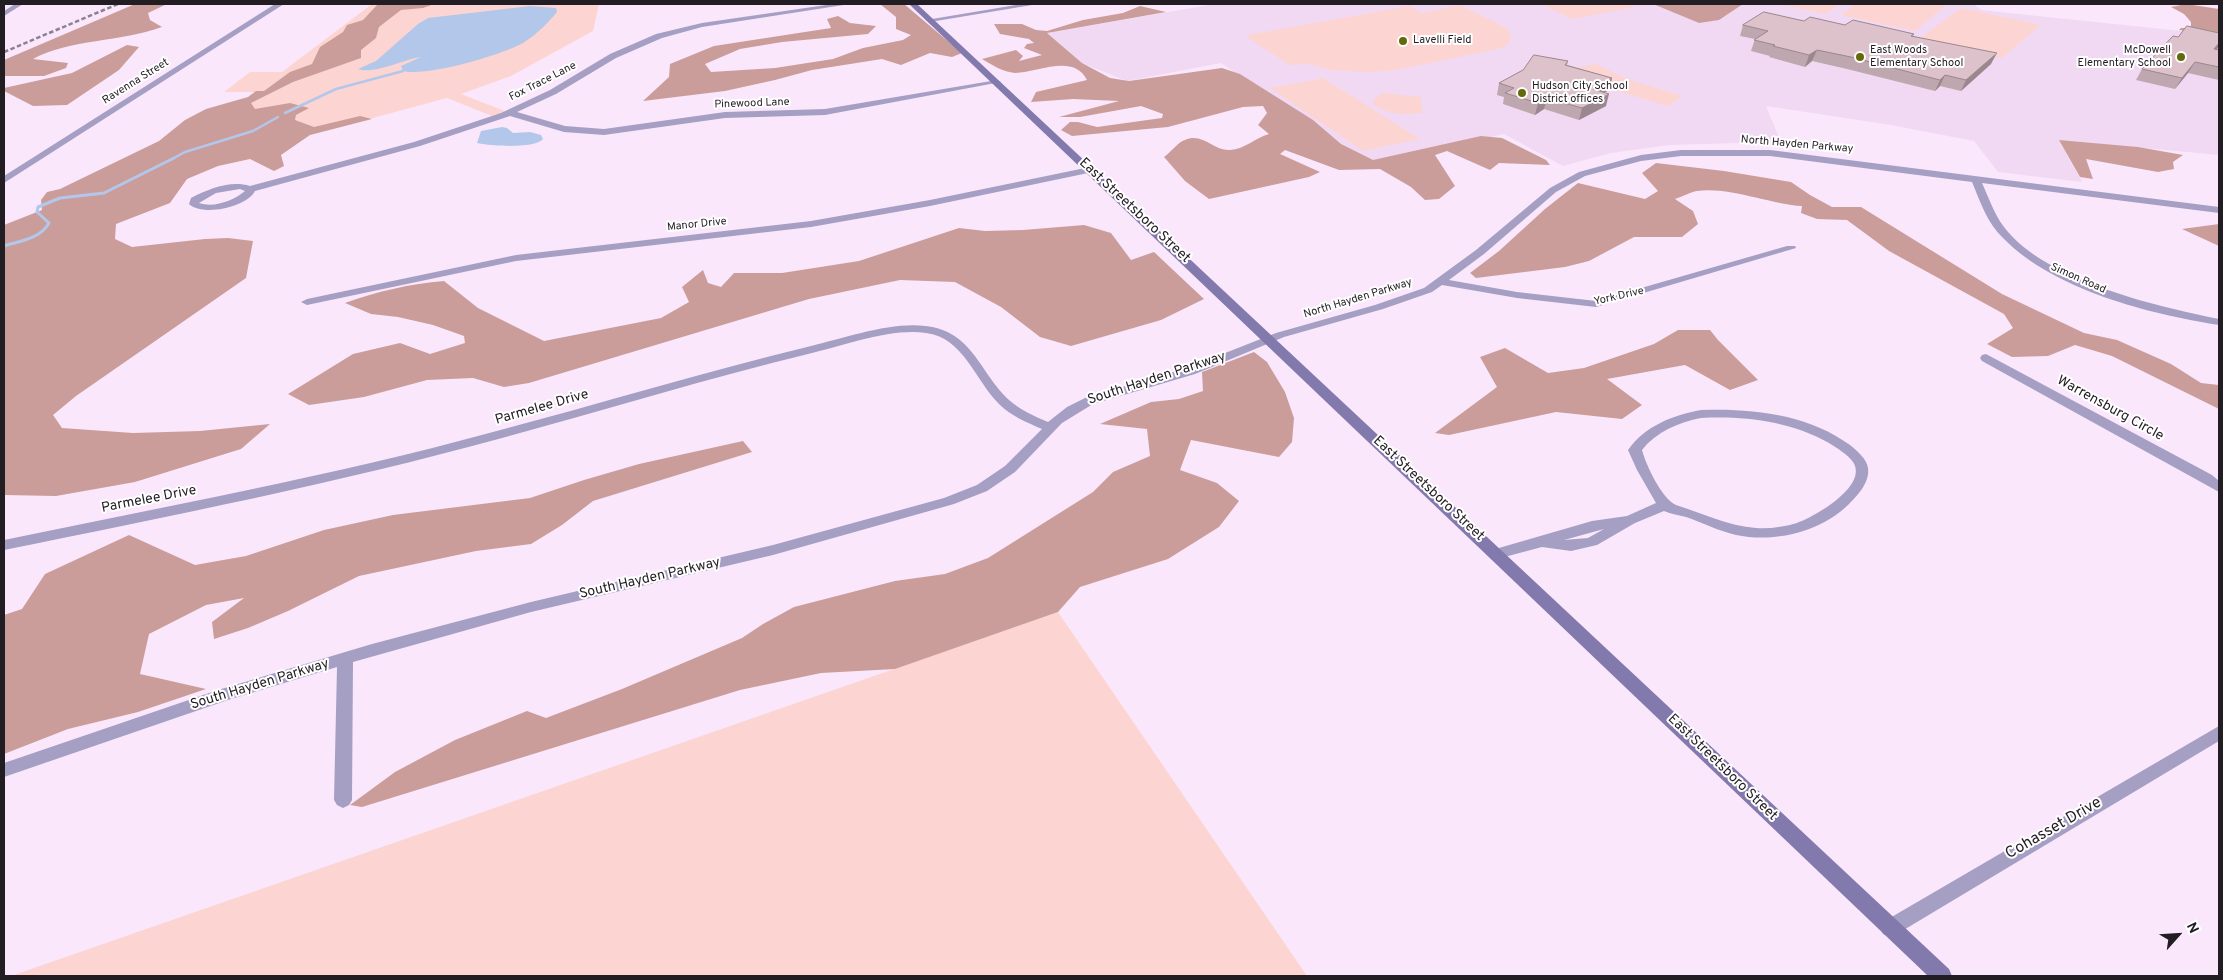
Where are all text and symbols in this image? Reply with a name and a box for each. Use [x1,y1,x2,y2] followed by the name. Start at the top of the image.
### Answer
[1413,34,1472,48] place label: Lavelli Field
[1397,35,1409,47] marker: Lavelli Field
[1870,44,1963,70] place label: East Woods Elementary School
[2078,44,2171,70] place label: McDowell Elementary School
[1854,51,1866,63] marker: East Woods Elementary School
[2175,51,2187,63] marker: McDowell Elementary School
[100,56,172,108] street label: Ravenna Street
[507,59,579,105] street label: Fox Trace Lane
[1532,80,1628,106] place label: Hudson City School District offices
[1516,87,1528,99] marker: Hudson City School District offices
[714,96,790,112] street label: Pinewood Lane
[1740,134,1854,156] street label: North Hayden Parkway
[1075,155,1193,267] street label: East Streetsboro Street
[667,215,727,235] street label: Manor Drive
[2048,261,2108,297] street label: Simon Road
[1302,276,1414,322] street label: North Hayden Parkway
[1593,285,1645,309] street label: York Drive
[1086,349,1228,409] street label: South Hayden Parkway
[2054,373,2166,445] street label: Warrensburg Circle
[493,387,591,429] street label: Parmelee Drive
[1369,433,1487,545] street label: East Streetsboro Street
[100,483,198,517] street label: Parmelee Drive
[578,555,722,603] street label: South Hayden Parkway
[189,656,331,714] street label: South Hayden Parkway
[1664,711,1780,825] street label: East Streetsboro Street
[2002,794,2106,864] street label: Cohasset Drive
[2153,910,2203,960] north arrow
[2182,920,2202,936] text: N

